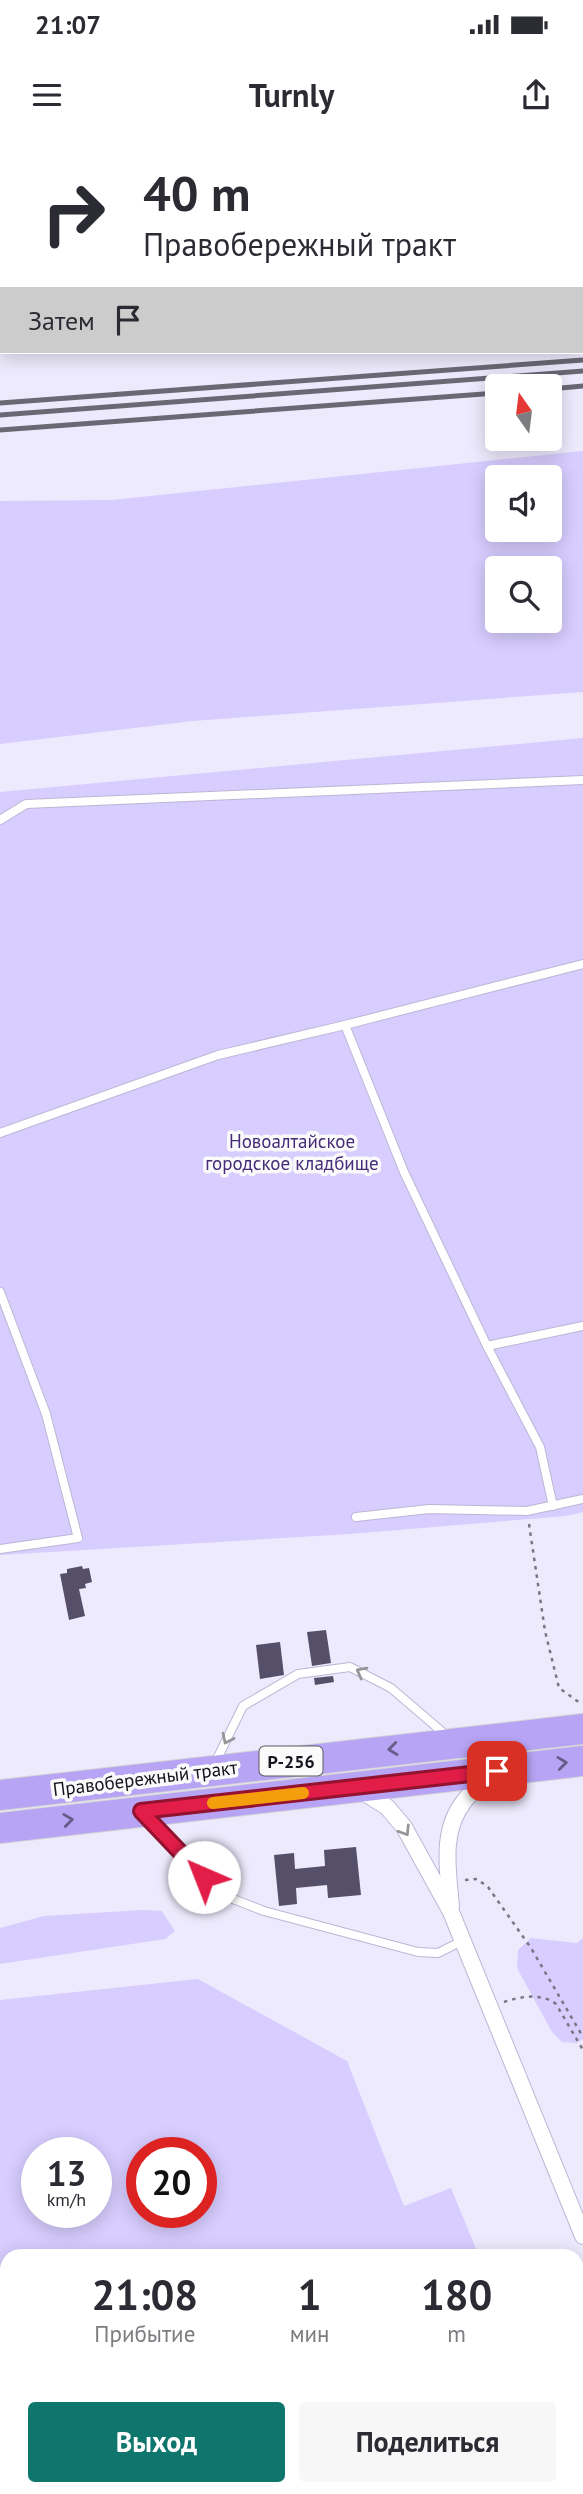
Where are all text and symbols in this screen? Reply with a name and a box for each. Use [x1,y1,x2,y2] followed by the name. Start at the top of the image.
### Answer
[35,8,101,41] text: 21:07
[249,74,334,116] text: Turnly
[28,76,66,114] icon: menu
[517,76,555,114] icon: share
[143,161,250,225] text: 40 m
[28,168,119,259] icon: right
[143,223,456,265] text: Правобережный тракт
[109,301,147,339] icon: arrive
[28,304,95,337] text: Затем
[485,374,562,452] north arrow
[485,374,562,633] map controls
[485,465,562,542] button: sound
[485,556,562,633] button: search
[205,1129,379,1175] park label: Новоалтайское городское кладбище
[355,1667,368,1681] one-way arrow
[221,1732,235,1744] one-way arrow
[388,1741,399,1756] one-way arrow
[467,1741,527,1801] pin
[260,1746,322,1776] road number: Р-256
[478,1752,516,1790] icon: arrive
[51,1755,239,1801] street label: Правобережный тракт
[556,1756,567,1771] one-way arrow
[62,1812,74,1827] one-way arrow
[397,1824,410,1837] one-way arrow
[167,1840,241,1914] position arrow
[126,2137,217,2228] speed limit sign: 20
[47,2150,86,2196] text: 13
[47,2188,86,2211] text: km/h
[92,2267,198,2322] text: 21:08
[298,2267,321,2322] text: 1
[421,2267,492,2322] text: 180
[94,2319,195,2348] text: Прибытие
[290,2319,329,2348] text: мин
[447,2319,466,2348] text: m
[28,2402,285,2482] button: Выход
[299,2402,556,2482] button: Поделиться

